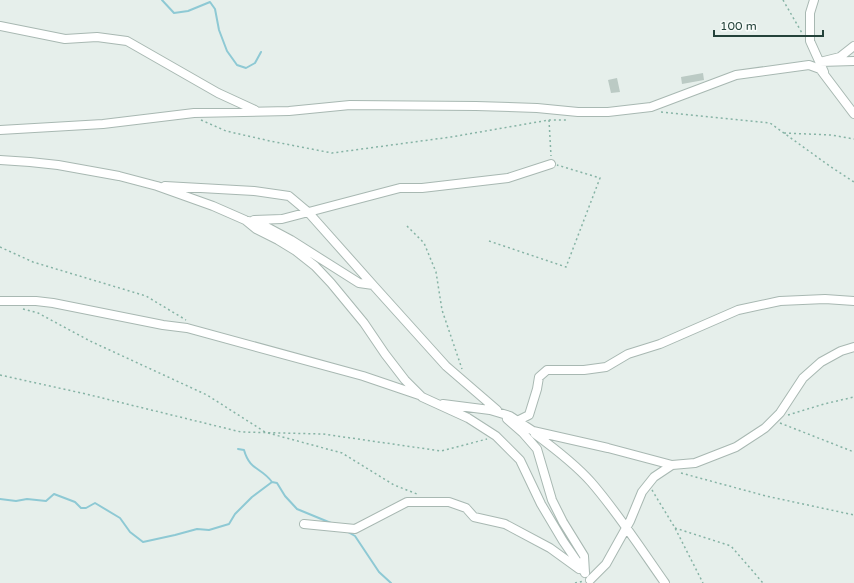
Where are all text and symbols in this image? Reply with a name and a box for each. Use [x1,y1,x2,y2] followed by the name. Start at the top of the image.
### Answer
[714,12,823,38] scale bar
[720,19,757,33] text: 100 m

